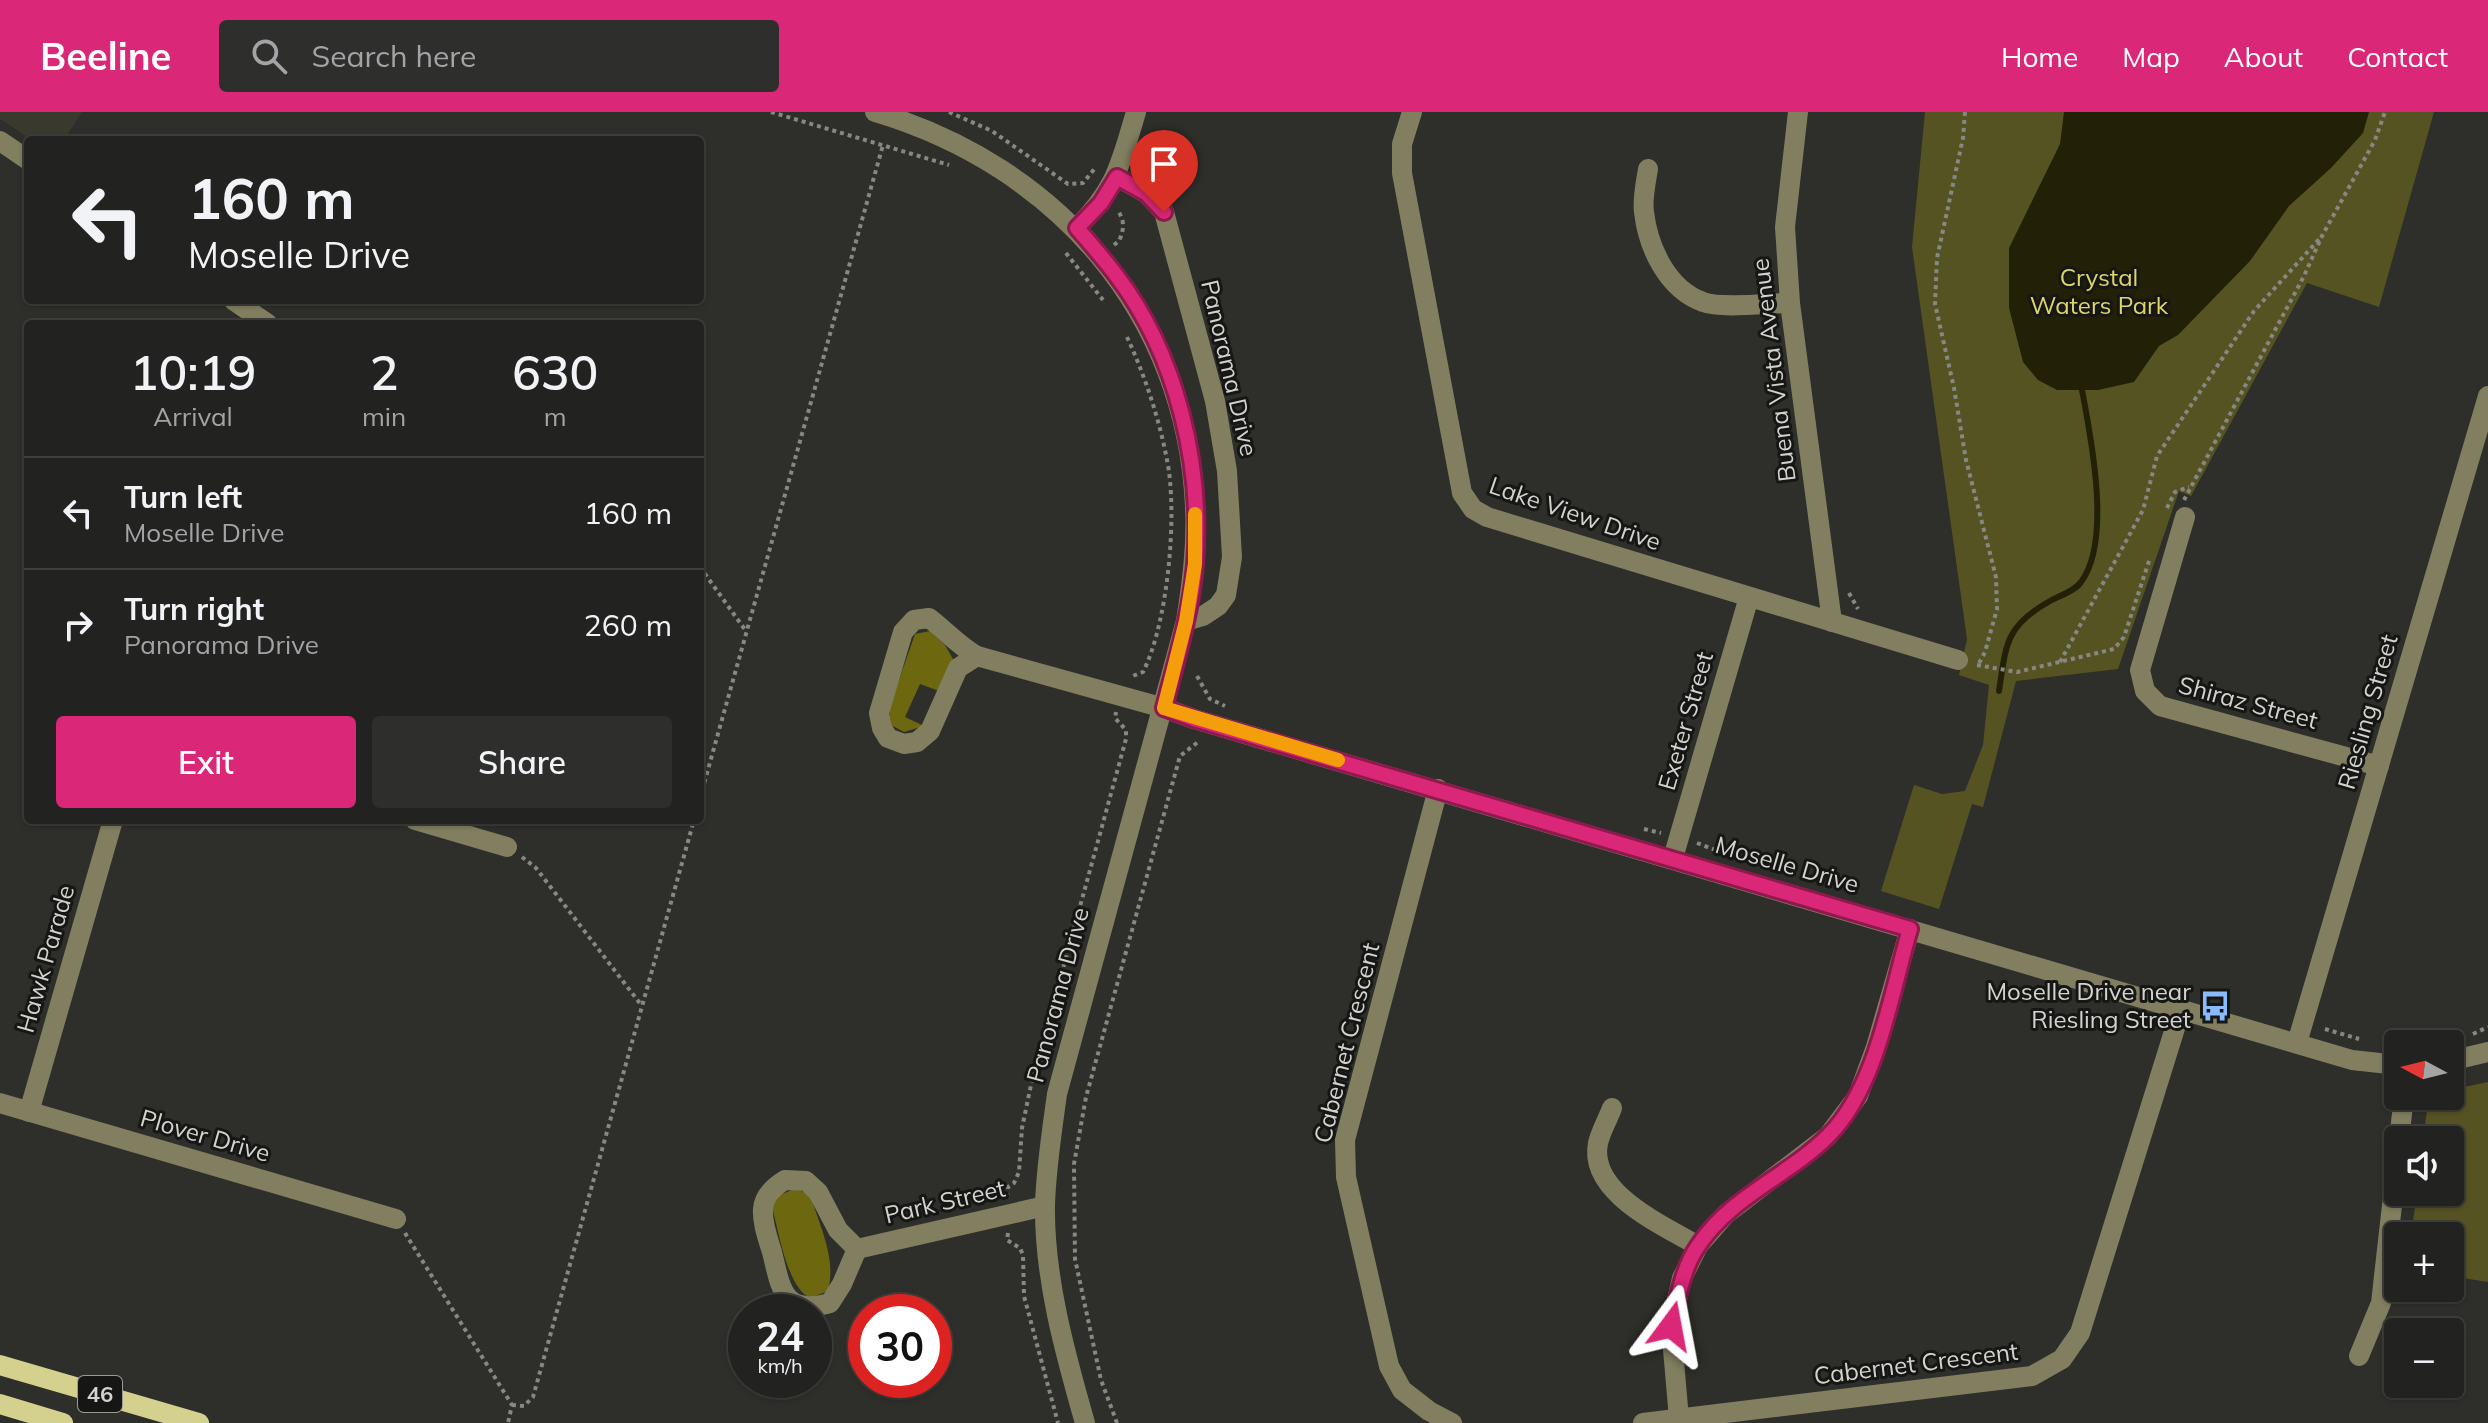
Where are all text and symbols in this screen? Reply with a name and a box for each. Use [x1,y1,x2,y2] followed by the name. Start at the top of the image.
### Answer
[219,20,779,92] search box
[40,32,171,80] text: Beeline
[247,34,291,78] icon: search
[311,37,476,75] text: Search here
[2001,39,2078,74] text: Home
[2122,39,2180,74] text: Map
[2224,39,2303,74] text: About
[2347,39,2448,74] text: Contact
[1130,130,1198,212] pin
[1142,142,1186,186] icon: arrive
[188,163,355,233] text: 160 m
[56,168,160,272] icon: left
[188,232,410,277] text: Moselle Drive
[1744,257,1802,484] street label: Buena Vista Avenue
[2030,262,2169,320] park label: Crystal Waters Park
[1195,277,1265,459] street label: Panorama Drive
[130,342,256,402] text: 10:19
[370,342,398,402] text: 2
[512,342,598,402] text: 630
[153,400,233,433] text: Arrival
[362,400,406,433] text: min
[544,400,567,433] text: m
[1486,470,1665,556] street label: Lake View Drive
[124,478,242,516] text: Turn left
[56,491,100,535] icon: left
[584,494,672,532] text: 160 m
[124,516,284,549] text: Moselle Drive
[124,590,264,628] text: Turn right
[56,603,100,647] icon: right
[584,606,672,644] text: 260 m
[124,628,319,661] text: Panorama Drive
[2331,631,2403,793] street label: Riesling Street
[1651,648,1719,793] street label: Exeter Street
[2175,669,2321,735] street label: Shiraz Street
[56,716,356,808] button: Exit
[372,716,672,808] button: Share
[1712,829,1863,899] street label: Moselle Drive
[10,882,80,1036] street label: Hawk Parade
[1019,904,1095,1086] street label: Panorama Drive
[1307,939,1385,1146] street label: Cabernet Crescent
[1987,976,2191,1034] place label: Moselle Drive near Riesling Street
[2198,989,2232,1023] bus stop icon: Moselle Drive near Riesling Street
[2384,1030,2464,1110] north arrow
[2384,1030,2464,1398] map controls
[137,1102,274,1168] street label: Plover Drive
[2384,1126,2464,1206] button: sound
[881,1173,1008,1229] street label: Park Street
[2384,1222,2464,1302] button: +
[1629,1284,1713,1368] position arrow
[848,1294,952,1398] speed limit sign: 30
[756,1311,804,1361] text: 24
[2384,1318,2464,1398] button: −
[1812,1336,2020,1390] street label: Cabernet Crescent
[757,1353,803,1378] text: km/h
[78,1376,122,1412] road number: 46

